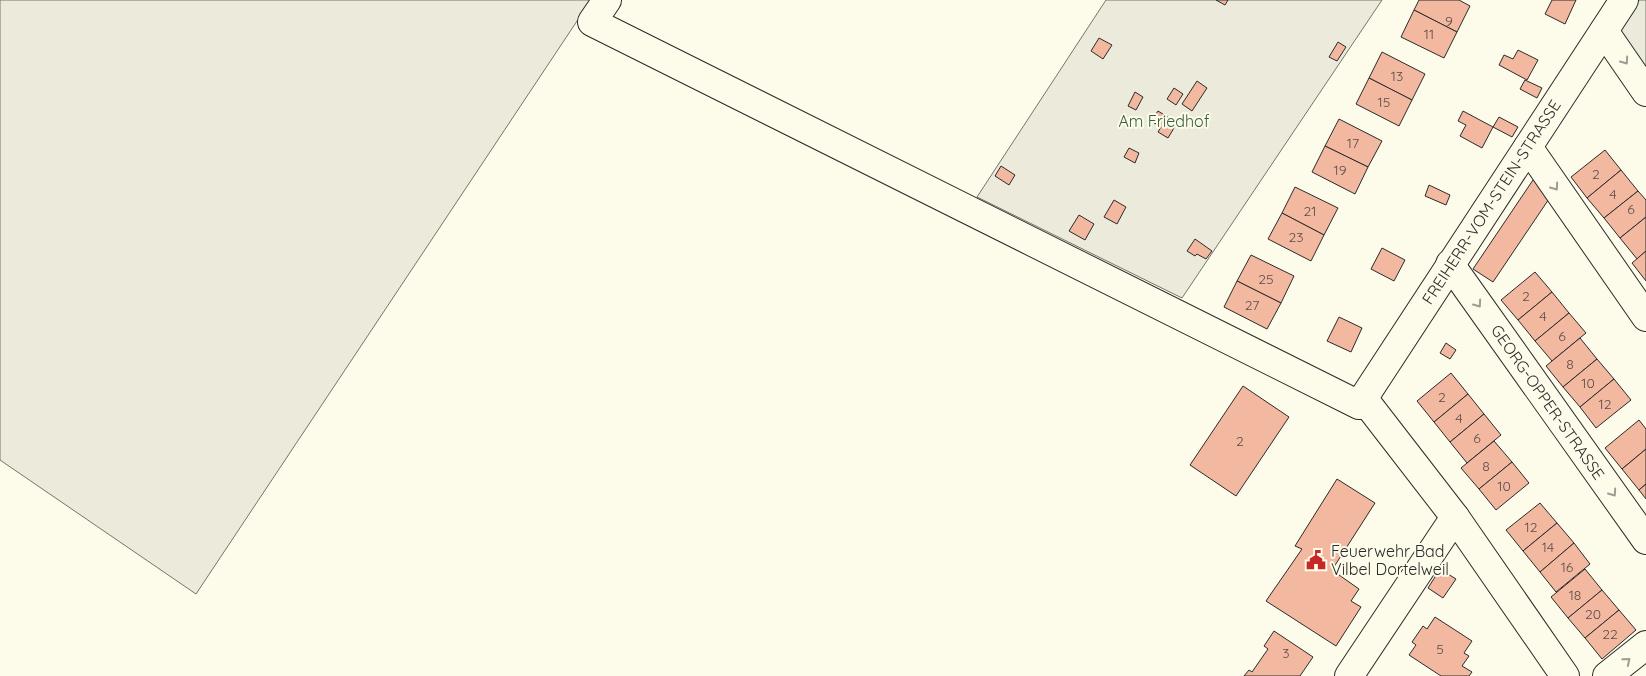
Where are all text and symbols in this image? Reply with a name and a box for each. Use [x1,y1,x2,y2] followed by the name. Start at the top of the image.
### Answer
[1445,12,1453,30] house number: 9
[1424,25,1434,43] house number: 11
[1619,56,1628,65] one-way arrow
[1391,67,1403,85] house number: 13
[1378,93,1390,111] house number: 15
[1417,96,1565,308] street label: FREIHERR-VOM-STEIN-STRASSE
[1118,111,1210,131] park label: Am Friedhof
[1347,134,1359,152] house number: 17
[1334,161,1347,179] house number: 19
[1592,165,1600,183] house number: 2
[1549,181,1558,191] one-way arrow
[1609,185,1617,203] house number: 4
[1627,200,1635,218] house number: 6
[1304,202,1316,220] house number: 21
[1288,228,1304,246] house number: 23
[1258,270,1274,288] house number: 25
[1522,287,1530,305] house number: 2
[1245,296,1259,314] house number: 27
[1472,298,1481,308] one-way arrow
[1539,307,1547,325] house number: 4
[1487,321,1609,483] street label: GEORG-OPPER-STRASSE
[1558,327,1566,345] house number: 6
[1566,355,1574,373] house number: 8
[1581,374,1595,392] house number: 10
[1438,388,1446,406] house number: 2
[1599,395,1612,413] house number: 12
[1455,409,1463,427] house number: 4
[1473,429,1481,447] house number: 6
[1236,432,1244,450] house number: 2
[1482,457,1490,475] house number: 8
[1497,477,1511,495] house number: 10
[1607,488,1616,497] one-way arrow
[1525,518,1538,536] house number: 12
[1542,538,1554,556] house number: 14
[1331,541,1449,579] place label: Feuerwehr Bad Vilbel Dortelweil
[1305,549,1327,571] public building icon: Feuerwehr Bad Vilbel Dortelweil
[1561,558,1574,576] house number: 16
[1569,586,1581,604] house number: 18
[1585,605,1601,623] house number: 20
[1602,625,1618,643] house number: 22
[1436,640,1444,658] house number: 5
[1282,644,1290,662] house number: 3
[1621,658,1630,666] one-way arrow

